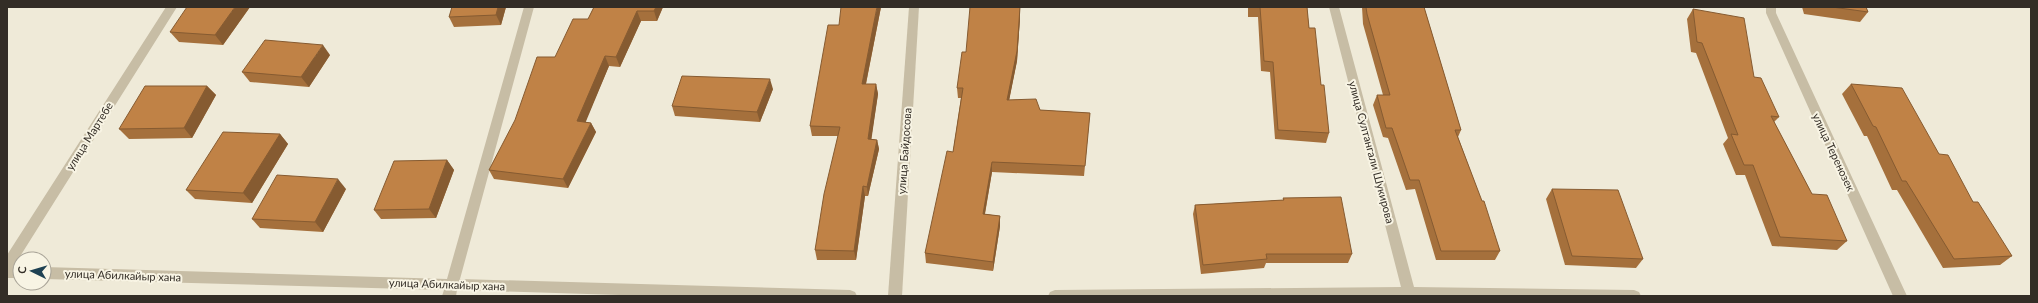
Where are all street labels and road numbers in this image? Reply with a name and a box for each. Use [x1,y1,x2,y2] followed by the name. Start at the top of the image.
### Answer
[1347,79,1397,225] street label: улица Султангали Шукирова
[63,99,115,172] street label: улица Мартебе
[894,107,914,195] street label: улица Байдосова
[1810,111,1858,193] street label: улица Теренозек
[65,266,181,284] street label: улица Абилкайыр хана
[389,275,505,293] street label: улица Абилкайыр хана

